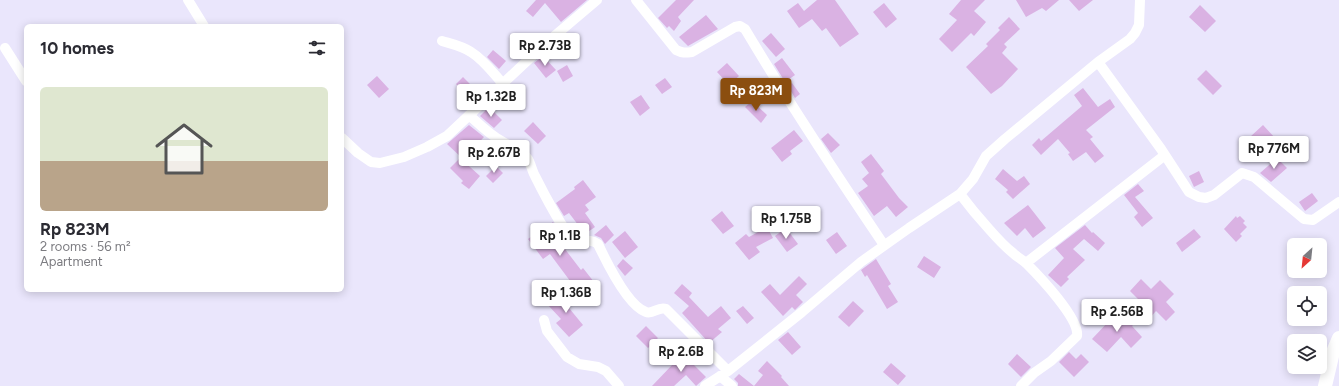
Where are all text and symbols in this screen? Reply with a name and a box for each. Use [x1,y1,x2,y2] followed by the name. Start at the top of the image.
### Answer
[504,33,586,67] pin: Rp 2.73B
[306,37,328,59] icon: filters
[40,38,114,58] text: 10 homes
[519,38,571,53] text: Rp 2.73B
[719,78,793,112] pin: Rp 823M
[729,83,783,98] text: Rp 823M
[450,84,532,118] pin: Rp 1.32B
[466,89,516,104] text: Rp 1.32B
[148,113,220,185] icon: home
[1237,136,1311,170] pin: Rp 776M
[453,140,535,174] pin: Rp 2.67B
[1248,141,1300,156] text: Rp 776M
[468,145,520,160] text: Rp 2.67B
[745,206,827,240] pin: Rp 1.75B
[761,211,811,226] text: Rp 1.75B
[40,219,110,239] text: Rp 823M
[523,223,597,257] pin: Rp 1.1B
[539,228,581,243] text: Rp 1.1B
[1287,238,1327,278] north arrow
[1287,238,1327,374] map controls
[40,239,131,254] text: 2 rooms · 56 m²
[40,254,103,269] text: Apartment
[525,280,607,314] pin: Rp 1.36B
[541,285,591,300] text: Rp 1.36B
[1287,286,1327,326] button: locate
[1076,299,1158,333] pin: Rp 2.56B
[1090,304,1144,319] text: Rp 2.56B
[1287,334,1327,374] button: layers
[644,339,718,373] pin: Rp 2.6B
[658,344,704,359] text: Rp 2.6B

